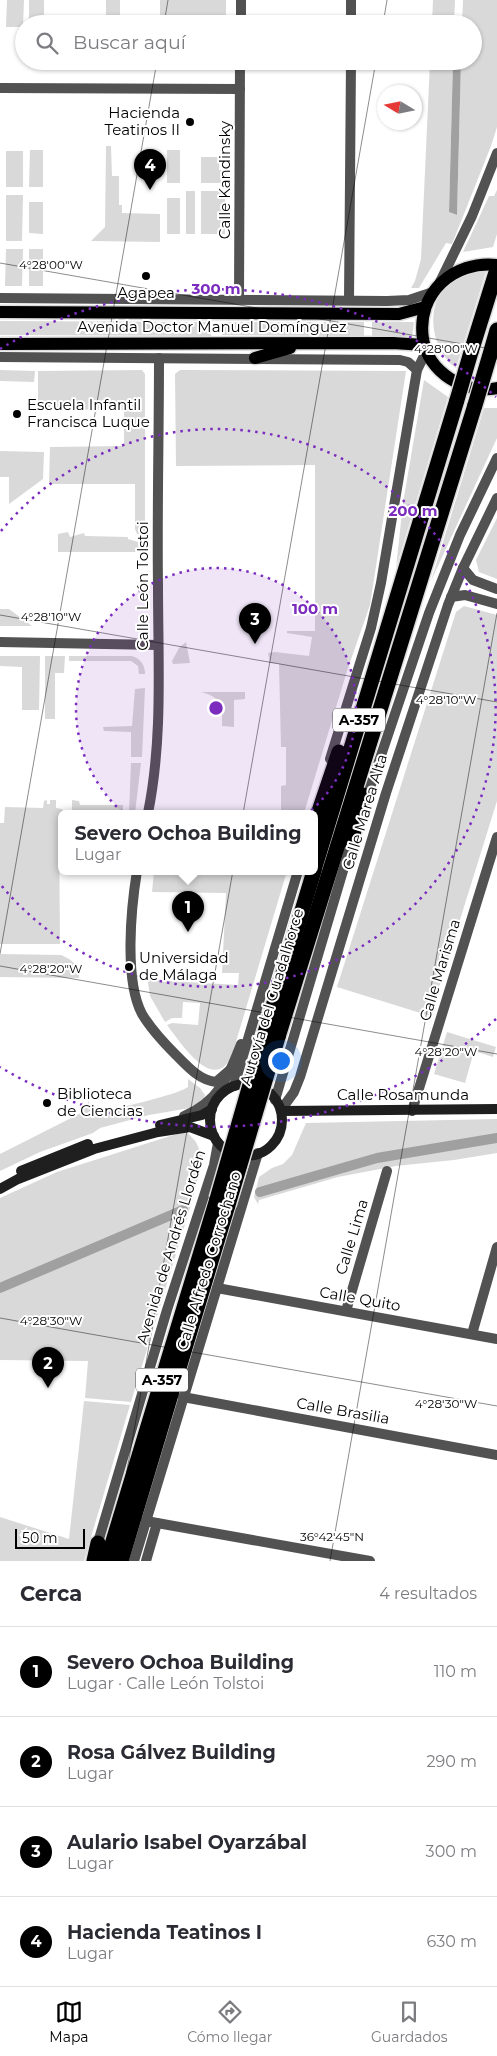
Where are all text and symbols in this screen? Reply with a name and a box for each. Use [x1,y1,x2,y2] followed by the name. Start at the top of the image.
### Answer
[15,15,482,70] search box
[33,29,61,57] icon: search
[73,31,186,54] text: Buscar aquí
[377,85,422,130] north arrow
[105,103,180,139] place label: Hacienda Teatinos II
[184,116,196,128] marker: Hacienda Teatinos II
[215,120,234,239] street label: Calle Kandinsky
[134,149,166,190] pin: 4
[19,257,83,272] text: 4°28'00"W
[140,270,152,282] marker: Agapea
[190,279,241,298] text: 300 m
[117,283,175,302] place label: Agapea
[77,317,347,336] street label: Avenida Doctor Manuel Domínguez
[414,341,478,356] text: 4°28'00"W
[27,395,150,431] place label: Escuela Infantil Francisca Luque
[11,408,23,420] marker: Escuela Infantil Francisca Luque
[388,501,438,520] text: 200 m
[133,521,152,651] street label: Calle León Tolstoi
[292,599,338,618] text: 100 m
[239,603,271,644] pin: 3
[21,609,81,624] text: 4°28'10"W
[416,692,476,707] text: 4°28'10"W
[207,699,225,717] centre of rings
[333,708,385,732] road number: A-357
[338,752,391,872] street label: Calle Marea Alta
[58,810,318,875] popup
[74,822,302,845] text: Severo Ochoa Building
[74,845,121,864] text: Lugar
[172,891,204,932] pin: 1
[236,906,308,1088] street label: Autovía del Guadalhorce
[415,917,464,1023] street label: Calle Marisma
[139,948,229,984] place label: Universidad de Málaga
[20,961,82,976] text: 4°28'20"W
[123,961,135,973] marker: Universidad de Málaga
[415,1044,477,1059] text: 4°28'20"W
[268,1048,294,1074] your location
[57,1084,143,1120] place label: Biblioteca de Ciencias
[337,1085,469,1104] street label: Calle Rosamunda
[41,1097,53,1109] marker: Biblioteca de Ciencias
[132,1147,209,1346] street label: Avenida de Andrés Llordén
[172,1169,245,1353] street label: Calle Alfredo Corrochano
[331,1197,372,1277] street label: Calle Lima
[318,1282,402,1315] street label: Calle Quito
[20,1313,82,1328] text: 4°28'30"W
[32,1347,64,1388] pin: 2
[136,1368,188,1392] road number: A-357
[295,1393,391,1428] street label: Calle Brasilia
[415,1396,477,1411] text: 4°28'30"W
[15,1526,85,1549] scale bar
[22,1529,58,1547] text: 50 m
[300,1529,364,1544] text: 36°42'45"N
[20,1581,82,1606] text: Cerca
[379,1584,477,1603] text: 4 resultados
[67,1651,294,1674] text: Severo Ochoa Building
[33,1662,39,1681] text: 1
[434,1662,477,1681] text: 110 m
[67,1674,264,1693] text: Lugar · Calle León Tolstoi
[67,1741,276,1764] text: Rosa Gálvez Building
[31,1752,41,1771] text: 2
[426,1752,477,1771] text: 290 m
[67,1764,114,1783] text: Lugar
[67,1831,307,1854] text: Aulario Isabel Oyarzábal
[31,1842,41,1861] text: 3
[426,1842,477,1861] text: 300 m
[67,1854,114,1873] text: Lugar
[67,1921,262,1944] text: Hacienda Teatinos I
[30,1932,42,1951] text: 4
[426,1932,477,1951] text: 630 m
[67,1944,114,1963] text: Lugar
[49,1998,89,2046] tab: Mapa
[187,1998,272,2046] tab: Cómo llegar
[371,1998,448,2046] tab: Guardados

